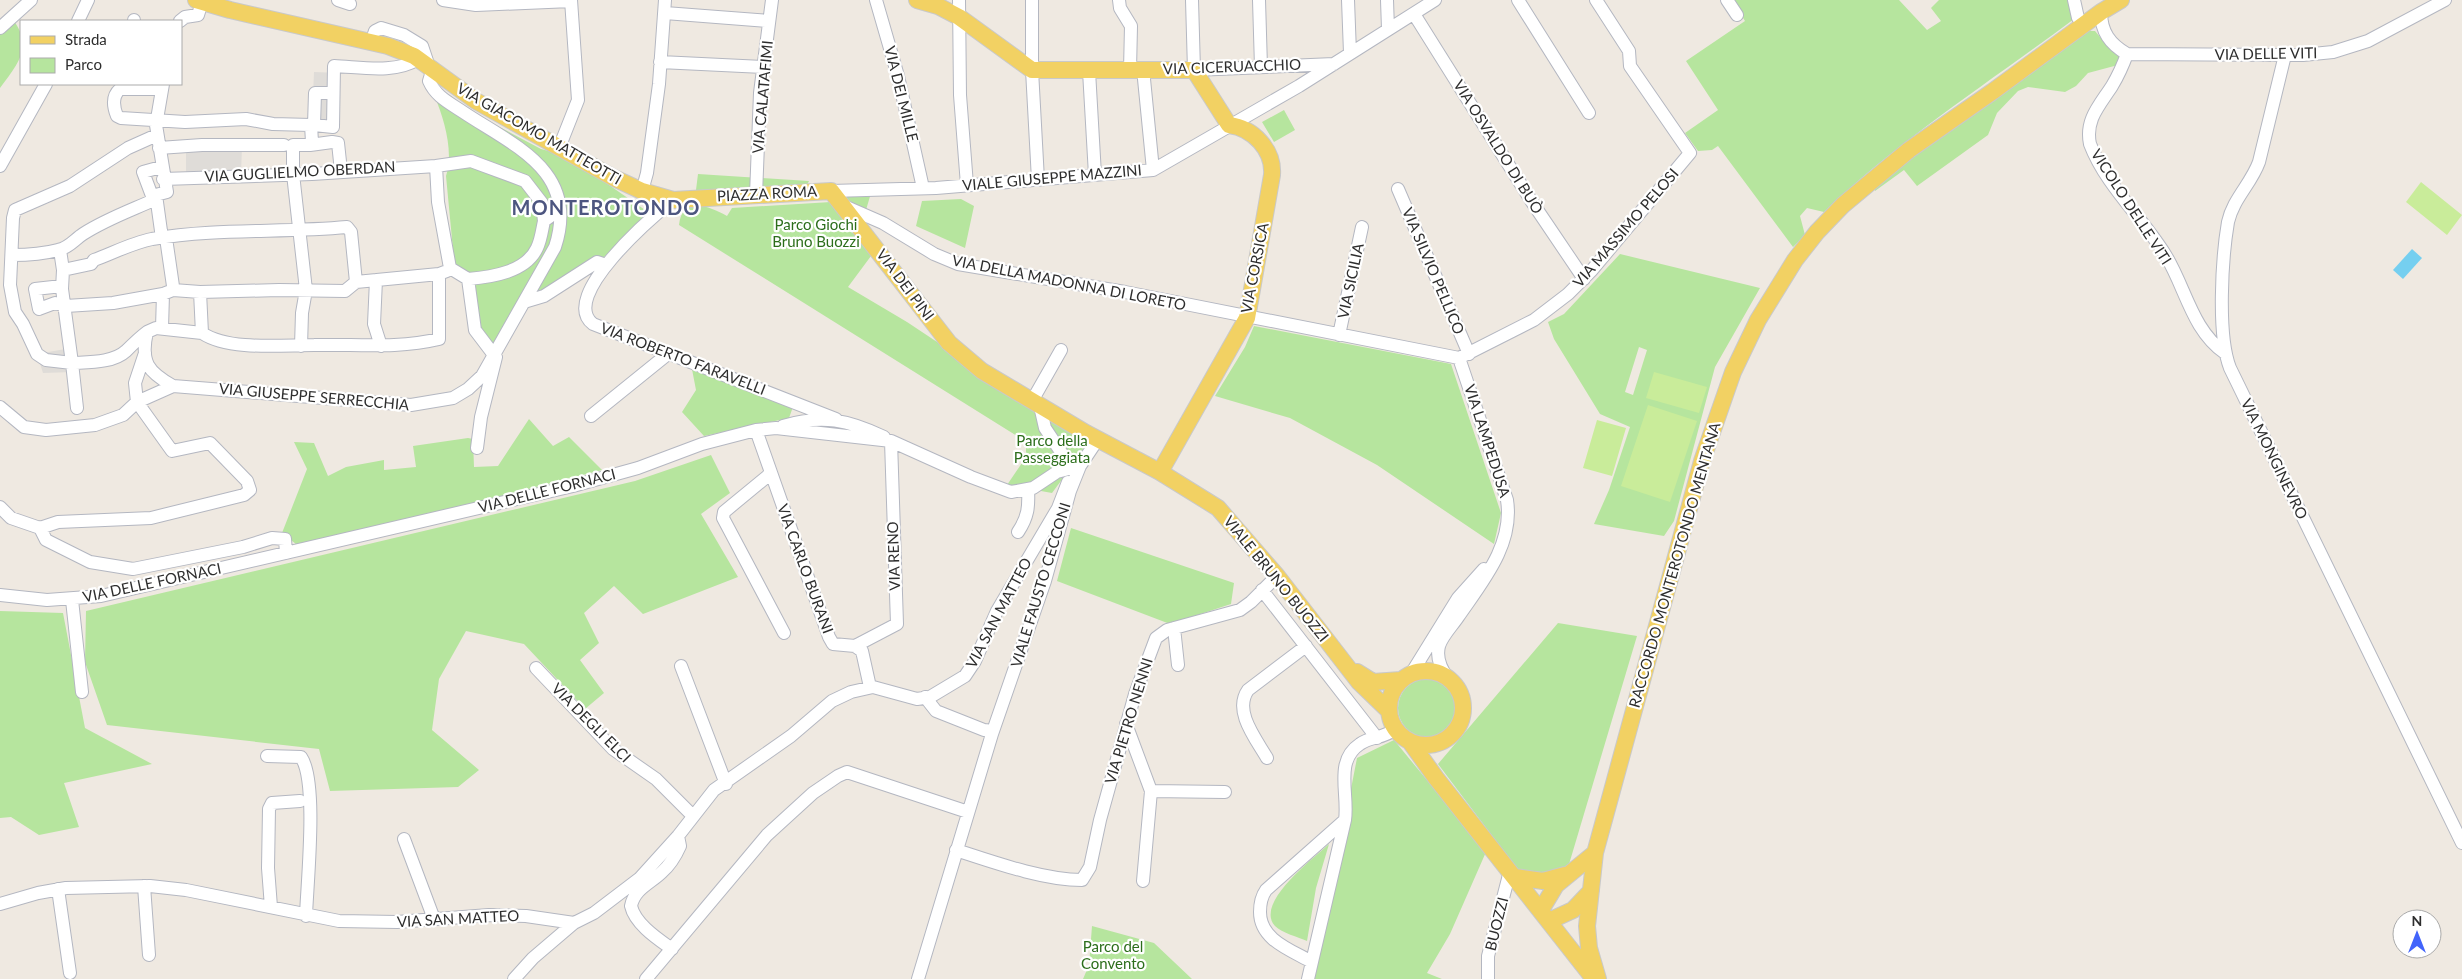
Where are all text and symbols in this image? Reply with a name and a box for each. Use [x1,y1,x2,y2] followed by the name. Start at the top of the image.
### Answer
[20,20,182,85] legend
[65,30,107,48] text: Strada
[748,40,776,154] street label: VIA CALATAFIMI
[2214,43,2317,63] street label: VIA DELLE VITI
[881,44,923,144] street label: VIA DEI MILLE
[65,55,102,73] text: Parco
[1163,55,1301,77] street label: VIA CICERUACCHIO
[1450,76,1547,217] street label: VIA OSVALDO DI BUÒ
[454,79,625,188] street label: VIA GIACOMO MATTEOTTI
[2088,145,2176,268] street label: VICOLO DELLE VITI
[204,157,396,185] street label: VIA GUGLIELMO OBERDAN
[961,160,1142,194] street label: VIALE GIUSEPPE MAZZINI
[1569,164,1682,290] street label: VIA MASSIMO PELOSI
[716,181,818,205] street label: PIAZZA ROMA
[512,195,700,219] district label: MONTEROTONDO
[1399,205,1469,337] street label: VIA SILVIO PELLICO
[772,215,860,250] park label: Parco Giochi Bruno Buozzi
[1236,220,1272,314] street label: VIA CORSICA
[1333,241,1367,320] street label: VIA SICILIA
[873,245,939,324] street label: VIA DEI PINI
[951,250,1188,314] street label: VIA DELLA MADONNA DI LORETO
[598,318,769,398] street label: VIA ROBERTO FARAVELLI
[218,379,411,413] street label: VIA GIUSEPPE SERRECCHIA
[1461,382,1515,500] street label: VIA LAMPEDUSA
[2238,395,2312,522] street label: VIA MONGINEVRO
[1625,419,1724,709] street label: RACCORDO MONTEROTONDO MENTANA
[1014,431,1090,466] park label: Parco della Passeggiata
[476,464,617,516] street label: VIA DELLE FORNACI
[1006,500,1074,669] street label: VIALE FAUSTO CECCONI
[774,501,838,636] street label: VIA CARLO BURANI
[1220,512,1333,645] street label: VIALE BRUNO BUOZZI
[883,521,903,591] street label: VIA RENO
[961,554,1035,671] street label: VIA SAN MATTEO
[81,559,223,606] street label: VIA DELLE FORNACI
[1100,655,1156,786] street label: VIA PIETRO NENNI
[548,679,635,766] street label: VIA DEGLI ELCI
[1481,895,1511,952] street label: BUOZZI
[396,906,520,930] street label: VIA SAN MATTEO
[2392,909,2442,959] north arrow
[2412,912,2422,929] text: N
[1081,937,1145,972] park label: Parco del Convento

